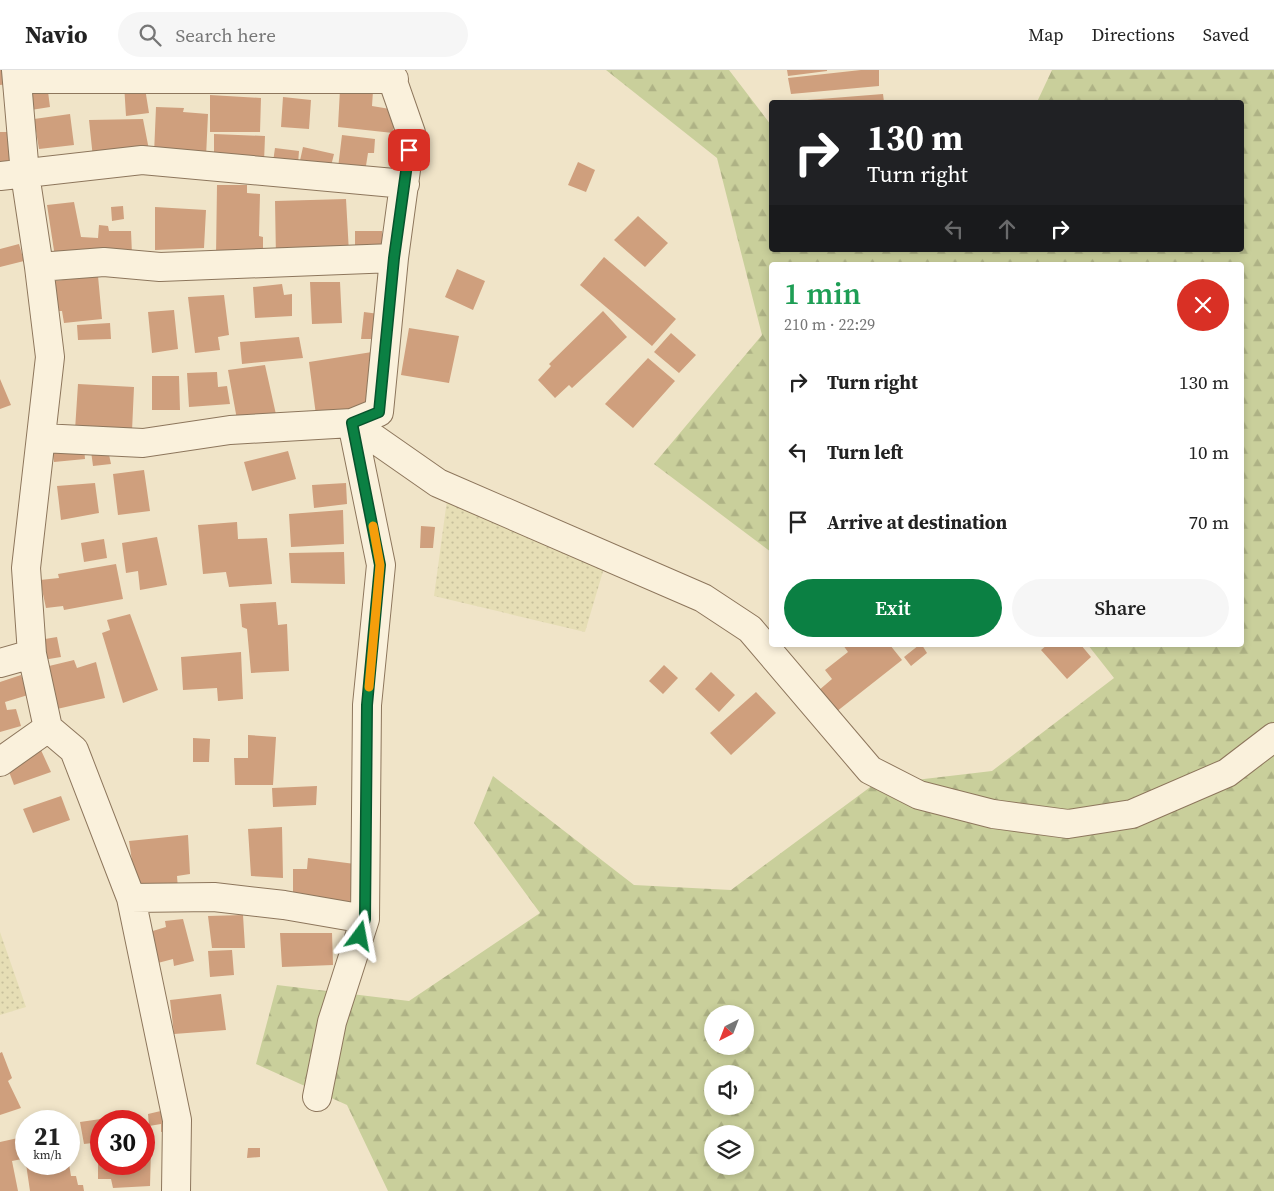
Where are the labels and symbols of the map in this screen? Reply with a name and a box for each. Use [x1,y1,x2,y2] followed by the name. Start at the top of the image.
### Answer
[388,129,430,171] pin
[333,909,385,961] position arrow
[704,1005,754,1055] north arrow
[90,1110,155,1175] speed limit sign: 30

